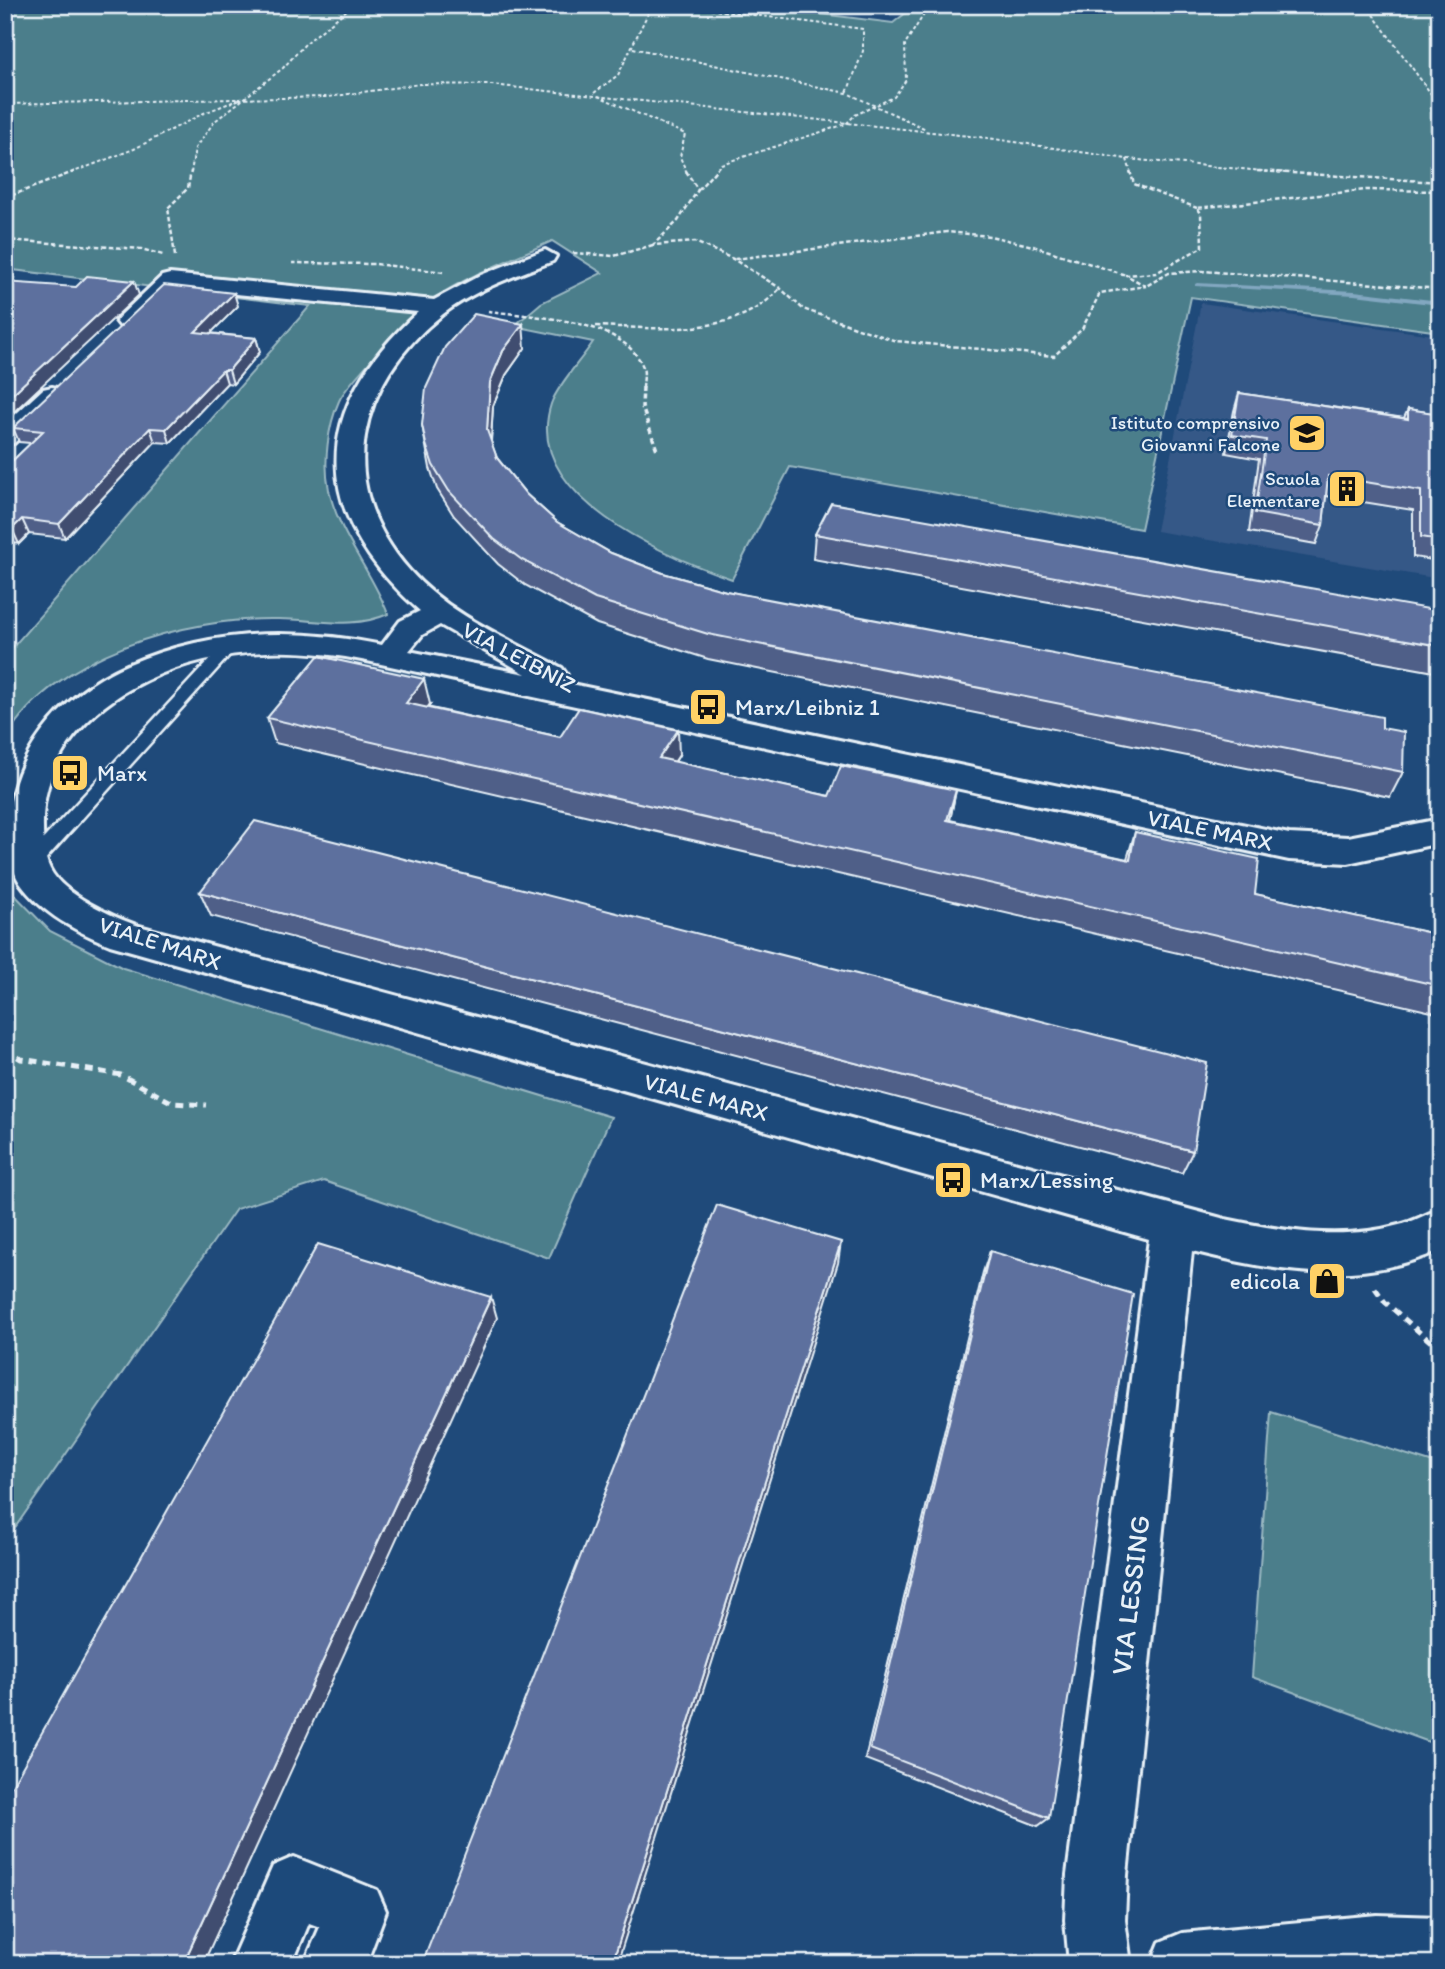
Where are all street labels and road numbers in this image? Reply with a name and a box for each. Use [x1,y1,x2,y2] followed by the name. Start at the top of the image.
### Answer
[457,615,581,699] street label: VIA LEIBNIZ
[1145,803,1275,857] street label: VIALE MARX
[95,910,225,976] street label: VIALE MARX
[641,1067,771,1127] street label: VIALE MARX
[1103,1513,1157,1677] street label: VIA LESSING

